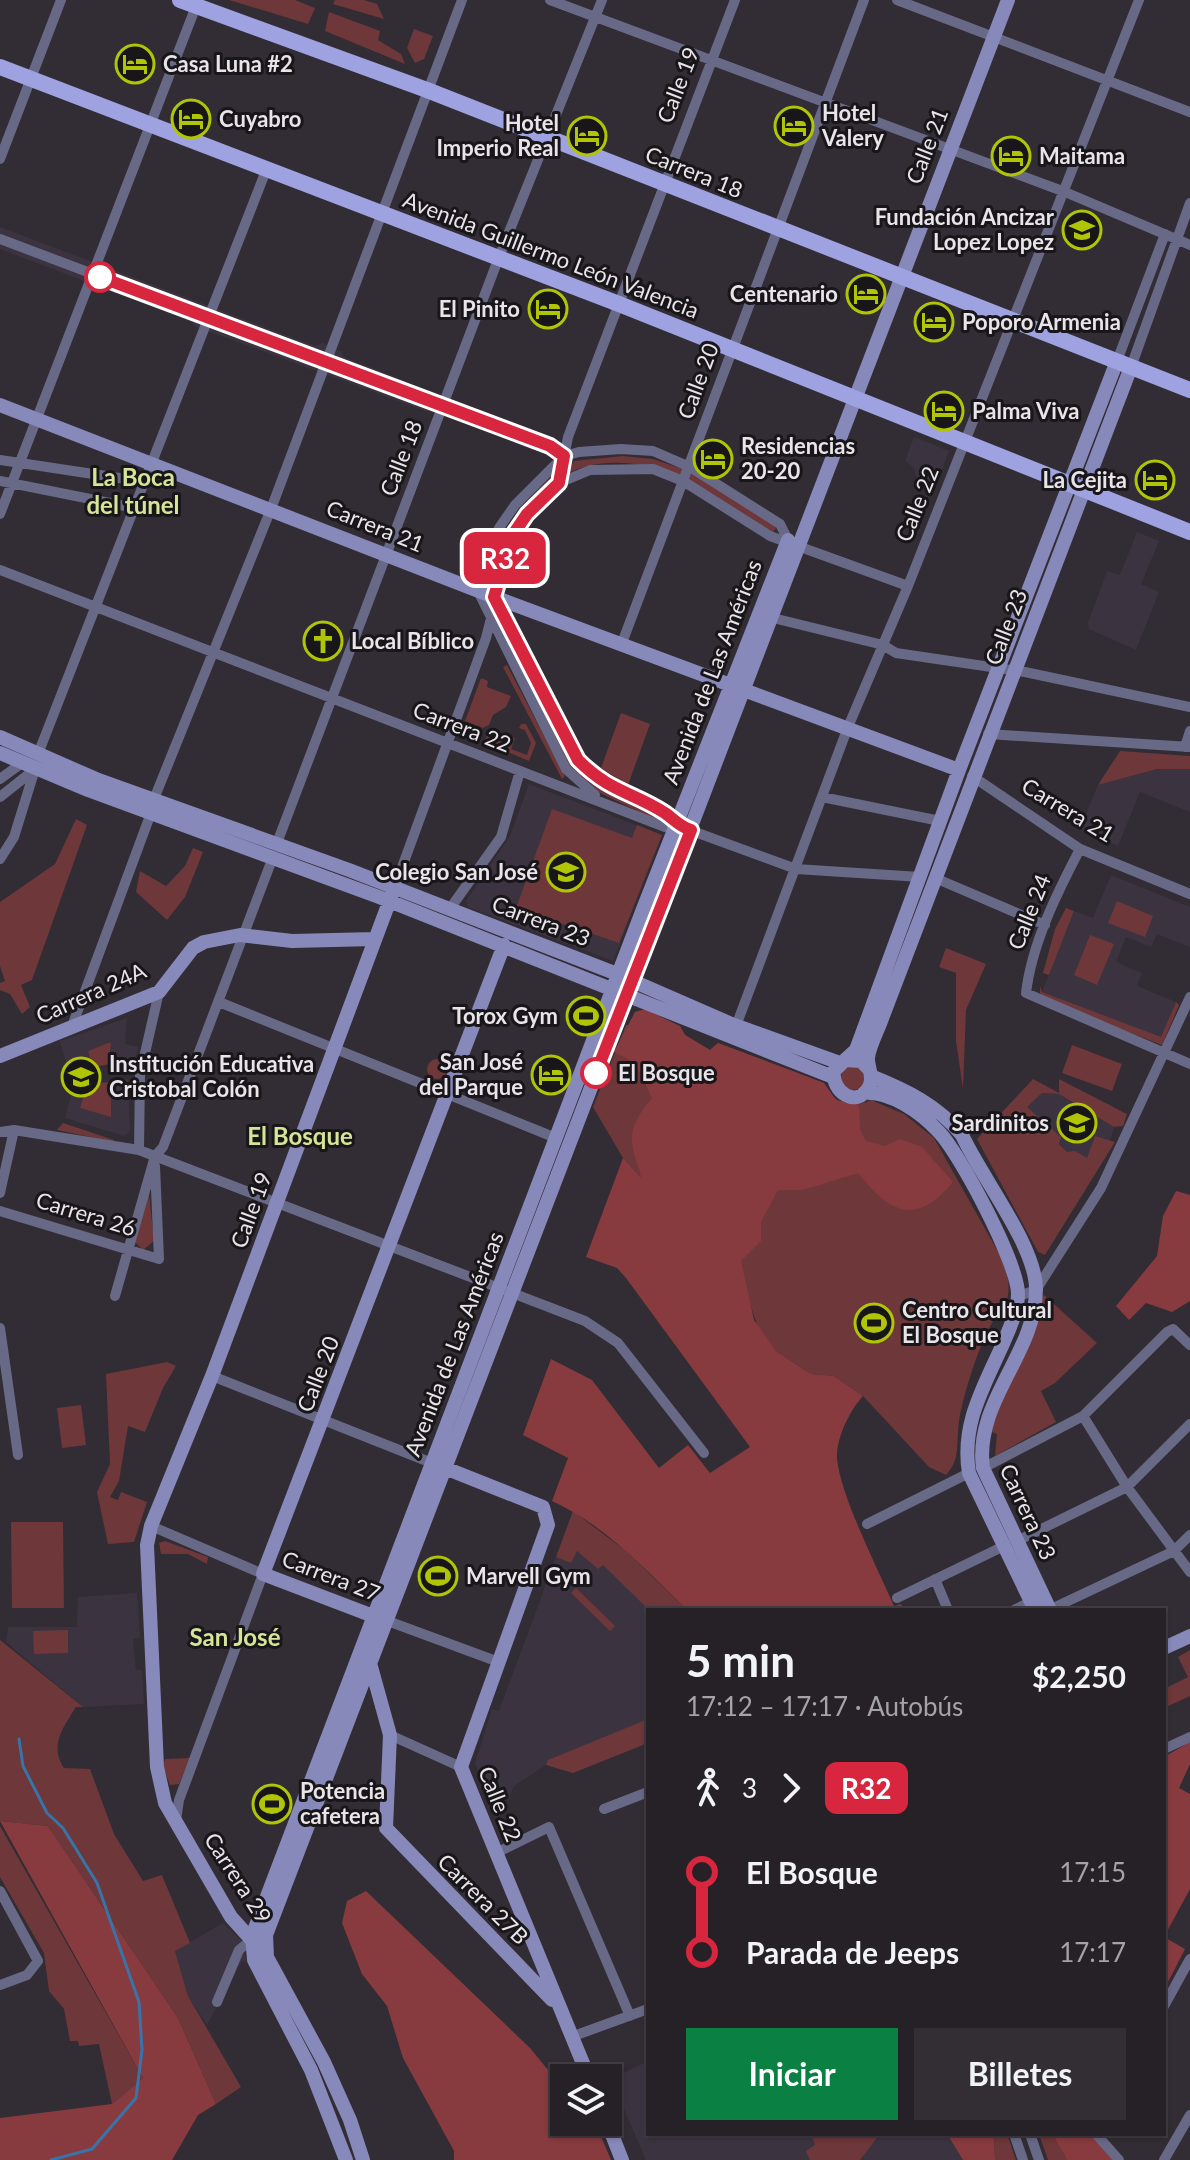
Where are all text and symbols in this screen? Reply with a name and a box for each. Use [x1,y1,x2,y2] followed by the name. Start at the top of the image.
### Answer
[114,43,156,85] hotel icon: Casa Luna #2
[651,43,704,126] street label: Calle 19
[163,50,293,77] place label: Casa Luna #2
[170,98,212,140] hotel icon: Cuyabro
[821,99,884,151] place label: Hotel Valery
[900,104,953,187] street label: Calle 21
[219,105,301,132] place label: Cuyabro
[773,105,815,147] hotel icon: Hotel Valery
[436,109,559,161] place label: Hotel Imperio Real
[566,115,608,157] hotel icon: Hotel Imperio Real
[990,135,1032,177] hotel icon: Maitama
[642,140,747,203] street label: Carrera 18
[1039,142,1125,169] place label: Maitama
[400,186,703,323] street label: Avenida Guillermo León Valencia
[875,203,1055,255] place label: Fundación Ancizar Lopez Lopez
[1061,209,1103,251] school or university icon: Fundación Ancizar Lopez Lopez
[85,262,115,292] unlabelled marker
[845,273,887,315] hotel icon: Centenario
[730,280,838,307] place label: Centenario
[527,288,569,330] hotel icon: El Pinito
[439,295,520,322] place label: El Pinito
[913,301,955,343] hotel icon: Poporo Armenia
[962,308,1121,335] place label: Poporo Armenia
[671,339,724,422] street label: Calle 20
[923,390,965,432] hotel icon: Palma Viva
[972,397,1079,424] place label: Palma Viva
[374,416,427,499] street label: Calle 18
[741,432,855,484] place label: Residencias 20-20
[692,438,734,480] hotel icon: Residencias 20-20
[1134,459,1176,501] hotel icon: La Cejita
[86,462,180,519] district label: La Boca del túnel
[889,462,944,545] street label: Calle 22
[1042,466,1127,493] place label: La Cejita
[323,494,428,557] street label: Carrera 21
[459,532,551,584] line badge: R32
[480,541,530,575] text: R32
[656,556,767,788] street label: Avenida de Las Américas
[979,585,1032,668] street label: Calle 23
[302,620,344,662] church icon: Local Bíblico
[351,627,474,654] place label: Local Bíblico
[409,696,515,758] street label: Carrera 22
[1017,772,1119,848] street label: Carrera 21
[545,851,587,893] school or university icon: Colegio San José
[375,858,538,885] place label: Colegio San José
[1001,870,1056,953] street label: Calle 24
[488,890,594,952] street label: Carrera 23
[32,956,150,1029] street label: Carrera 24A
[565,995,607,1037] sports icon: Torox Gym
[452,1002,558,1029] place label: Torox Gym
[419,1048,523,1100] place label: San José del Parque
[109,1050,314,1102] place label: Institución Educativa Cristobal Colón
[530,1054,572,1096] hotel icon: San José del Parque
[60,1056,102,1098] school or university icon: Institución Educativa Cristobal Colón
[581,1058,611,1088] marker: El Bosque
[618,1059,715,1086] place label: El Bosque
[1056,1102,1098,1144] school or university icon: Sardinitos
[952,1109,1049,1136] place label: Sardinitos
[247,1121,353,1150] district label: El Bosque
[224,1168,277,1251] street label: Calle 19
[33,1186,139,1241] street label: Carrera 26
[398,1228,509,1460] street label: Avenida de Las Américas
[902,1296,1052,1348] place label: Centro Cultural El Bosque
[853,1302,895,1344] sports icon: Centro Cultural El Bosque
[291,1332,344,1415] street label: Calle 20
[995,1460,1062,1564] street label: Carrera 23
[278,1545,384,1607] street label: Carrera 27
[417,1555,459,1597] sports icon: Marvell Gym
[466,1562,591,1589] place label: Marvell Gym
[190,1622,281,1651] district label: San José
[686,1634,795,1686] text: 5 min
[1032,1658,1126,1694] text: $2,250
[686,1690,963,1722] text: 17:12 – 17:17 · Autobús
[473,1762,528,1845] street label: Calle 22
[686,1766,730,1810] icon: walk
[769,1766,813,1810] icon: forward
[841,1771,892,1805] text: R32
[742,1772,757,1804] text: 3
[300,1777,385,1829] place label: Potencia cafetera
[251,1783,293,1825] sports icon: Potencia cafetera
[199,1827,278,1928] street label: Carrera 29
[432,1848,534,1950] street label: Carrera 27B
[746,1854,878,1890] text: El Bosque
[1059,1856,1126,1888] text: 17:15
[746,1934,959,1970] text: Parada de Jeeps
[1059,1936,1126,1968] text: 17:17
[686,2028,898,2120] button: Iniciar
[914,2028,1126,2120] button: Billetes
[550,2064,622,2136] map controls
[550,2064,622,2136] button: layers

